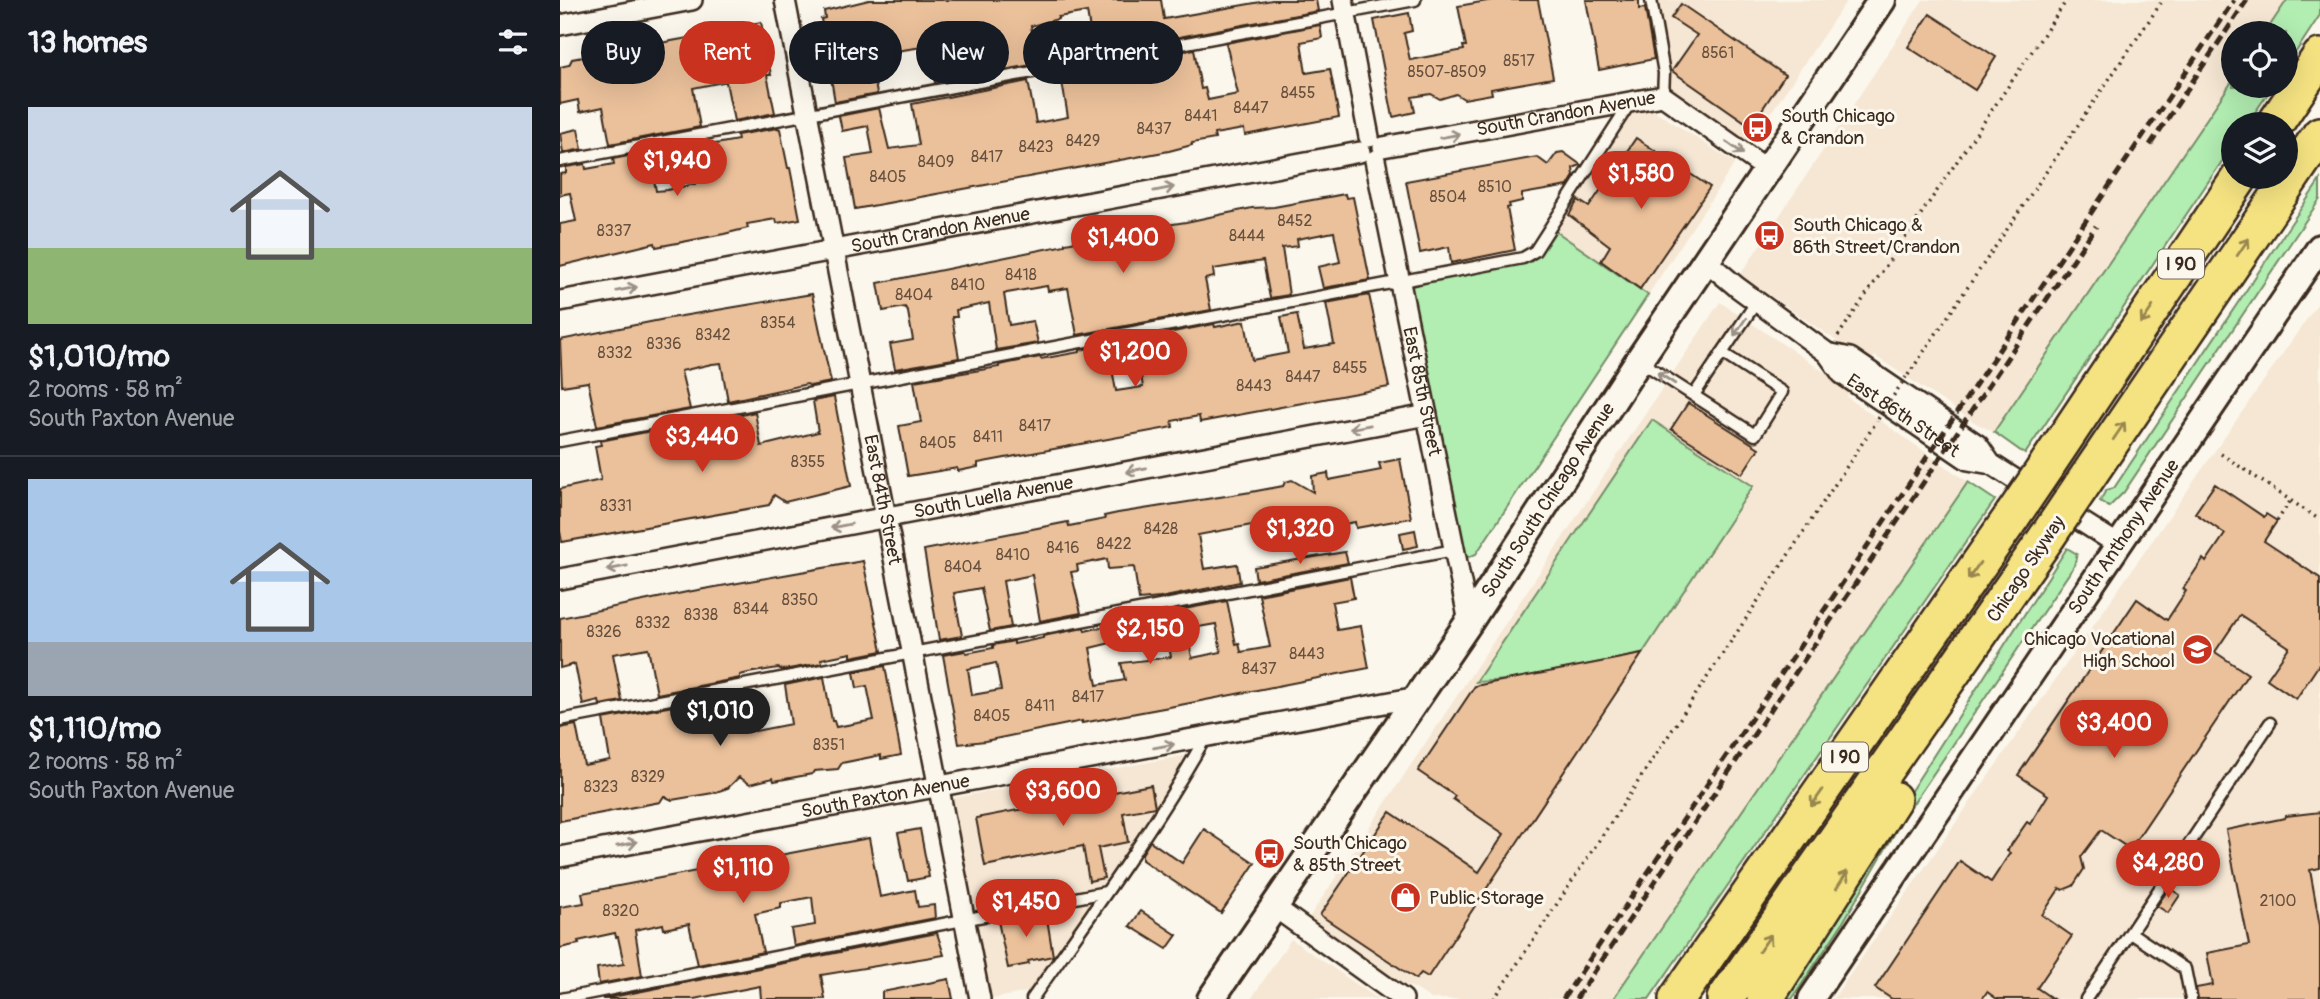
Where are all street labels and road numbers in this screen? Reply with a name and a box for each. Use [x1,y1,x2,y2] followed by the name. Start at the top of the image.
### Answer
[1475,85,1658,142] street label: South Crandon Avenue
[849,202,1032,259] street label: South Crandon Avenue
[2158,250,2204,278] road number: I 90
[1397,325,1447,458] street label: East 85th Street
[1842,369,1965,463] street label: East 86th Street
[1476,397,1621,602] street label: South South Chicago Avenue
[858,433,907,567] street label: East 84th Street
[2063,454,2185,619] street label: South Anthony Avenue
[912,470,1076,524] street label: South Luella Avenue
[1982,511,2070,627] street label: Chicago Skyway
[1822,742,1868,772] road number: I 90
[799,769,972,824] street label: South Paxton Avenue

